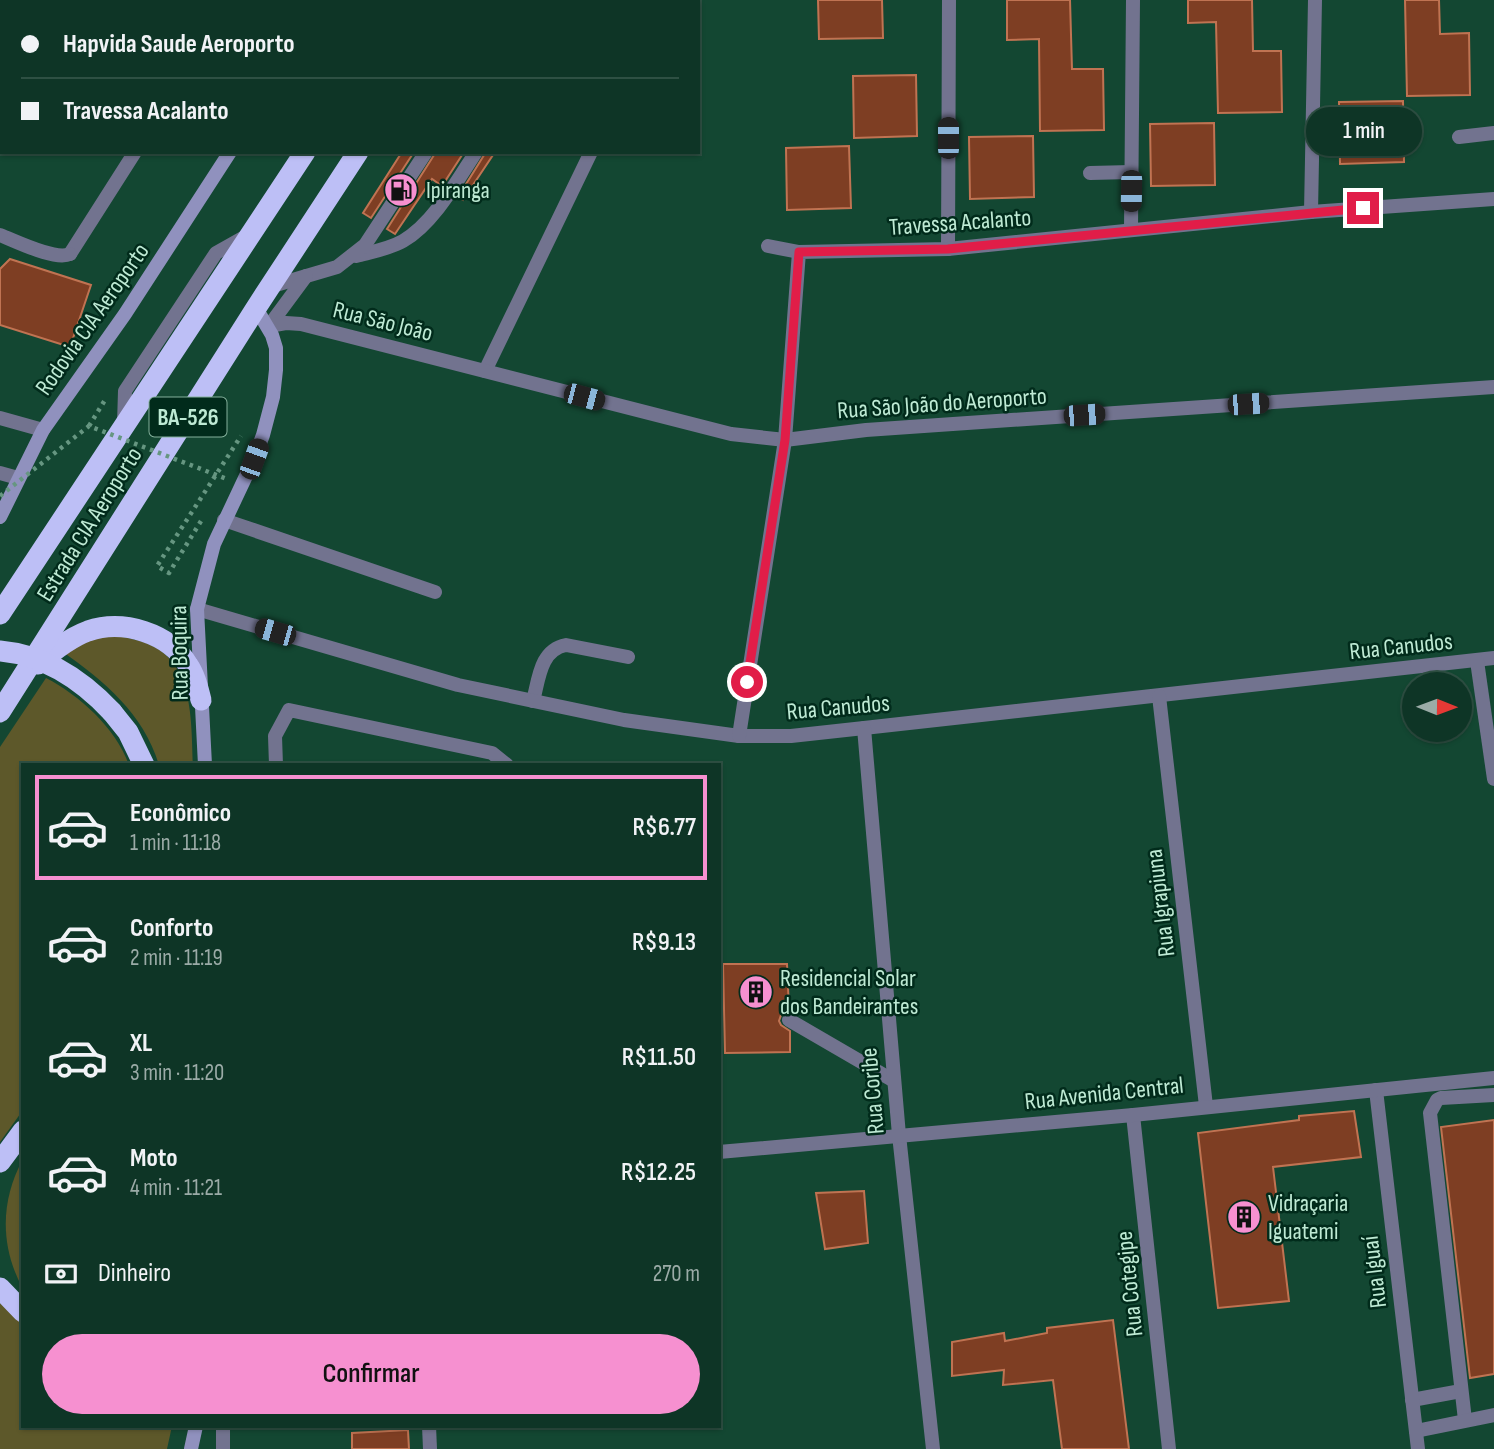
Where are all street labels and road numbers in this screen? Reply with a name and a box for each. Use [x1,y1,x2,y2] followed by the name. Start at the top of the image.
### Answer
[888,203,1032,242] street label: Travessa Acalanto
[29,238,156,401] street label: Rodovia CIA Aeroporto
[330,295,436,348] street label: Rua São João
[836,382,1048,425] street label: Rua São João do Aeroporto
[150,398,227,436] road number: BA-526
[30,442,148,607] street label: Estrada CIA Aeroporto
[164,605,195,701] street label: Rua Boquira
[1348,627,1454,666] street label: Rua Canudos
[785,689,891,726] street label: Rua Canudos
[1140,847,1181,958] street label: Rua Igrapiuna
[854,1047,891,1135] street label: Rua Coribe
[1023,1071,1185,1116] street label: Rua Avenida Central
[1110,1230,1149,1338] street label: Rua Cotegipe
[1356,1234,1393,1310] street label: Rua Iguaí

